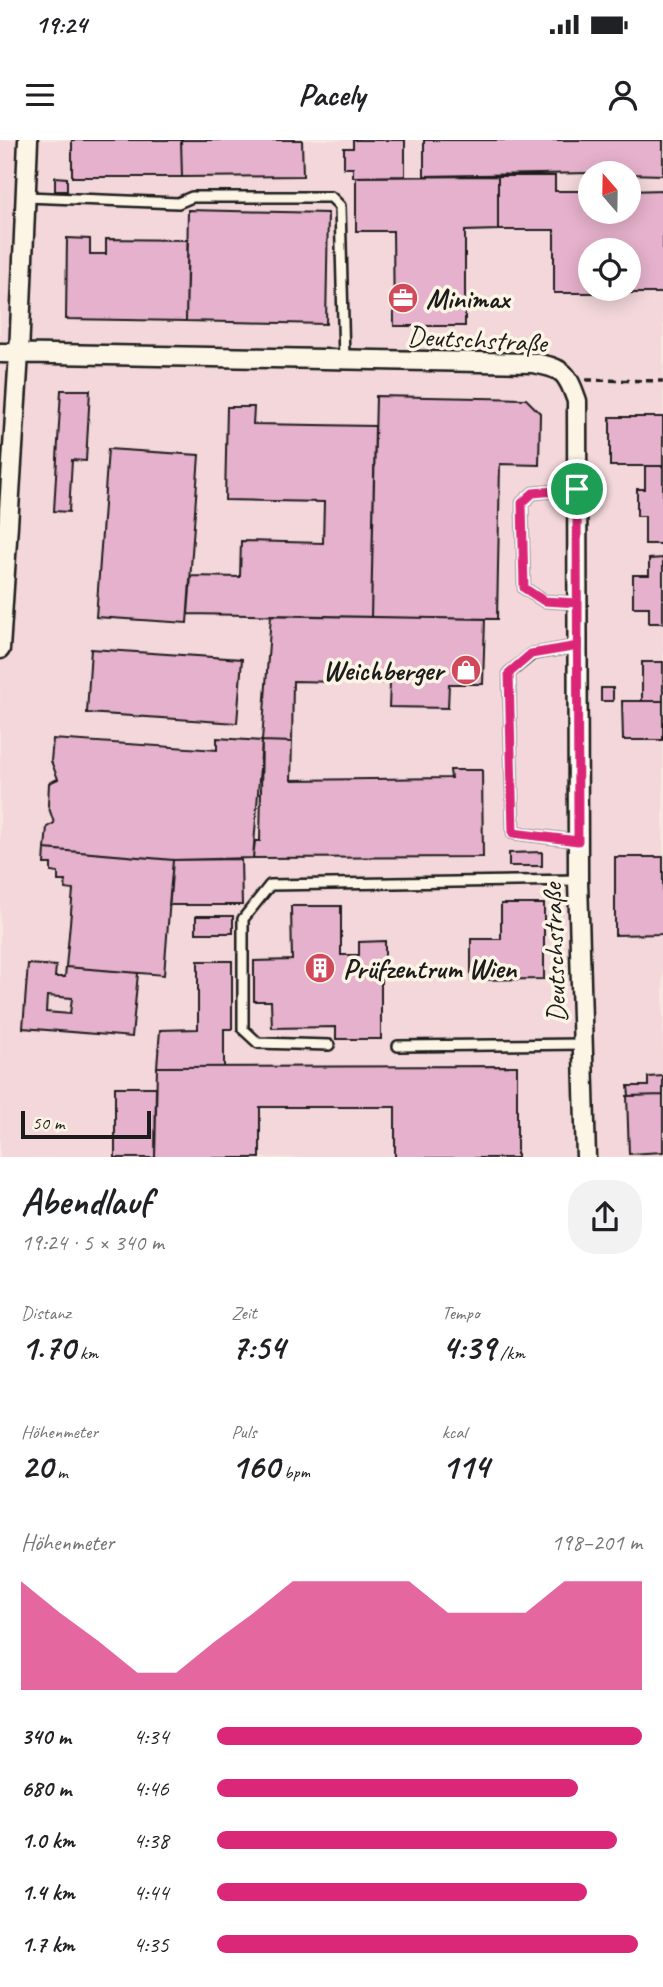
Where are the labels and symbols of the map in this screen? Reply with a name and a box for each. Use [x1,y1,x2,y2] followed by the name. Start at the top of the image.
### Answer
[578,161,640,224] north arrow
[386,281,420,315] office icon: Minimax
[426,281,511,316] place label: Minimax
[406,318,549,360] street label: Deutschstraße
[547,459,607,519] pin
[323,653,446,688] place label: Weichberger
[449,653,483,687] shop icon: Weichberger
[534,881,574,1023] street label: Deutschstraße
[303,951,337,985] building icon: Prüfzentrum Wien
[343,951,517,986] place label: Prüfzentrum Wien
[21,1108,150,1140] scale bar

